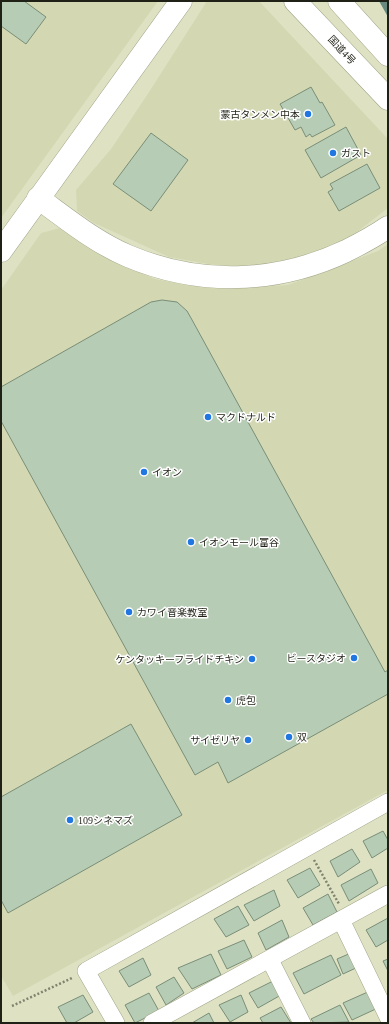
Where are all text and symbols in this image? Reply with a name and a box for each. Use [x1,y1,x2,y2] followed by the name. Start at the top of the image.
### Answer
[326,33,358,67] street label: 国道4号
[220,109,300,120] place label: 蒙古タンメン中本
[303,109,313,119] marker: 蒙古タンメン中本
[328,148,338,158] marker: ガスト
[341,148,371,159] place label: ガスト
[203,412,213,422] marker: マクドナルド
[216,412,276,423] place label: マクドナルド
[139,467,149,477] marker: イオン
[152,467,182,478] place label: イオン
[186,537,196,547] marker: イオンモール富谷
[199,537,279,548] place label: イオンモール富谷
[124,607,134,617] marker: カワイ音楽教室
[137,607,207,618] place label: カワイ音楽教室
[287,653,346,664] place label: ビースタジオ
[349,653,359,663] marker: ビースタジオ
[115,654,244,665] place label: ケンタッキーフライドチキン
[247,654,257,664] marker: ケンタッキーフライドチキン
[223,695,233,705] marker: 虎包
[236,695,256,706] place label: 虎包
[284,732,294,742] marker: 双
[297,732,307,743] place label: 双
[190,735,240,746] place label: サイゼリヤ
[243,735,253,745] marker: サイゼリヤ
[65,815,75,825] marker: 109シネマズ
[78,815,133,826] place label: 109シネマズ

